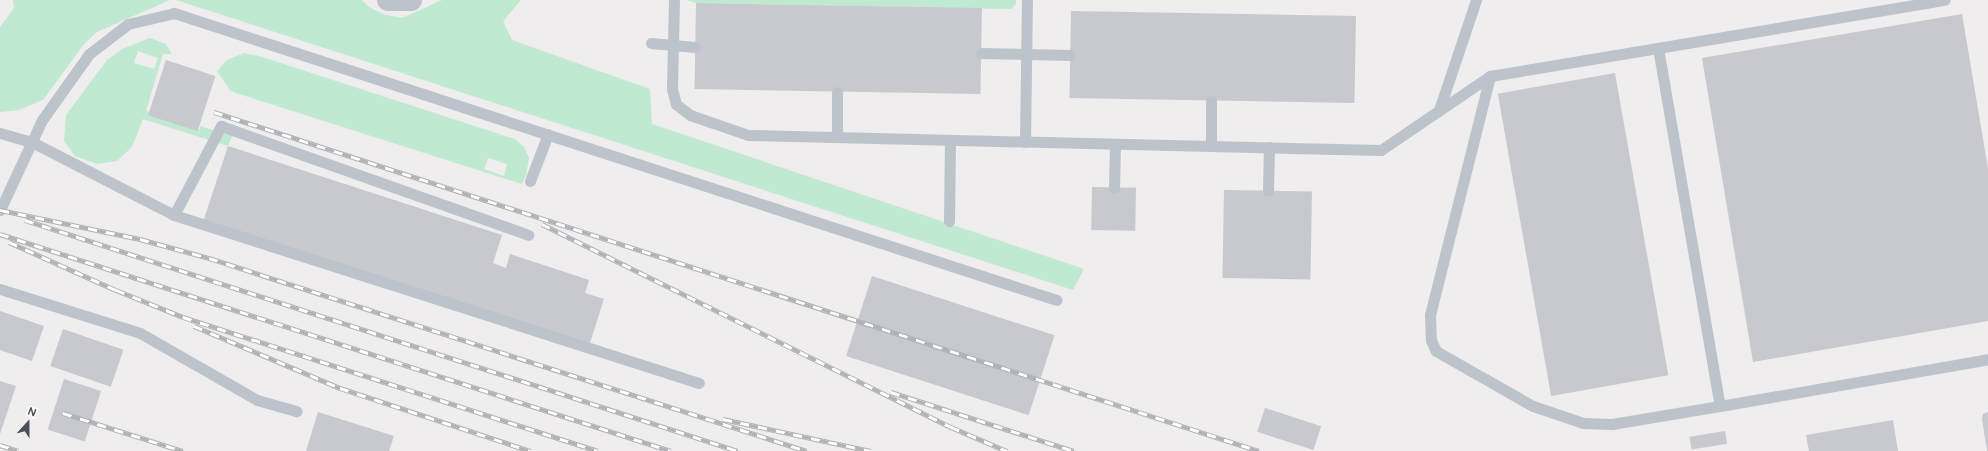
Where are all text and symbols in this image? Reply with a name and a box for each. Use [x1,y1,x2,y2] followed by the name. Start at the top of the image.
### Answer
[8,403,48,443] north arrow
[26,404,39,420] text: N

